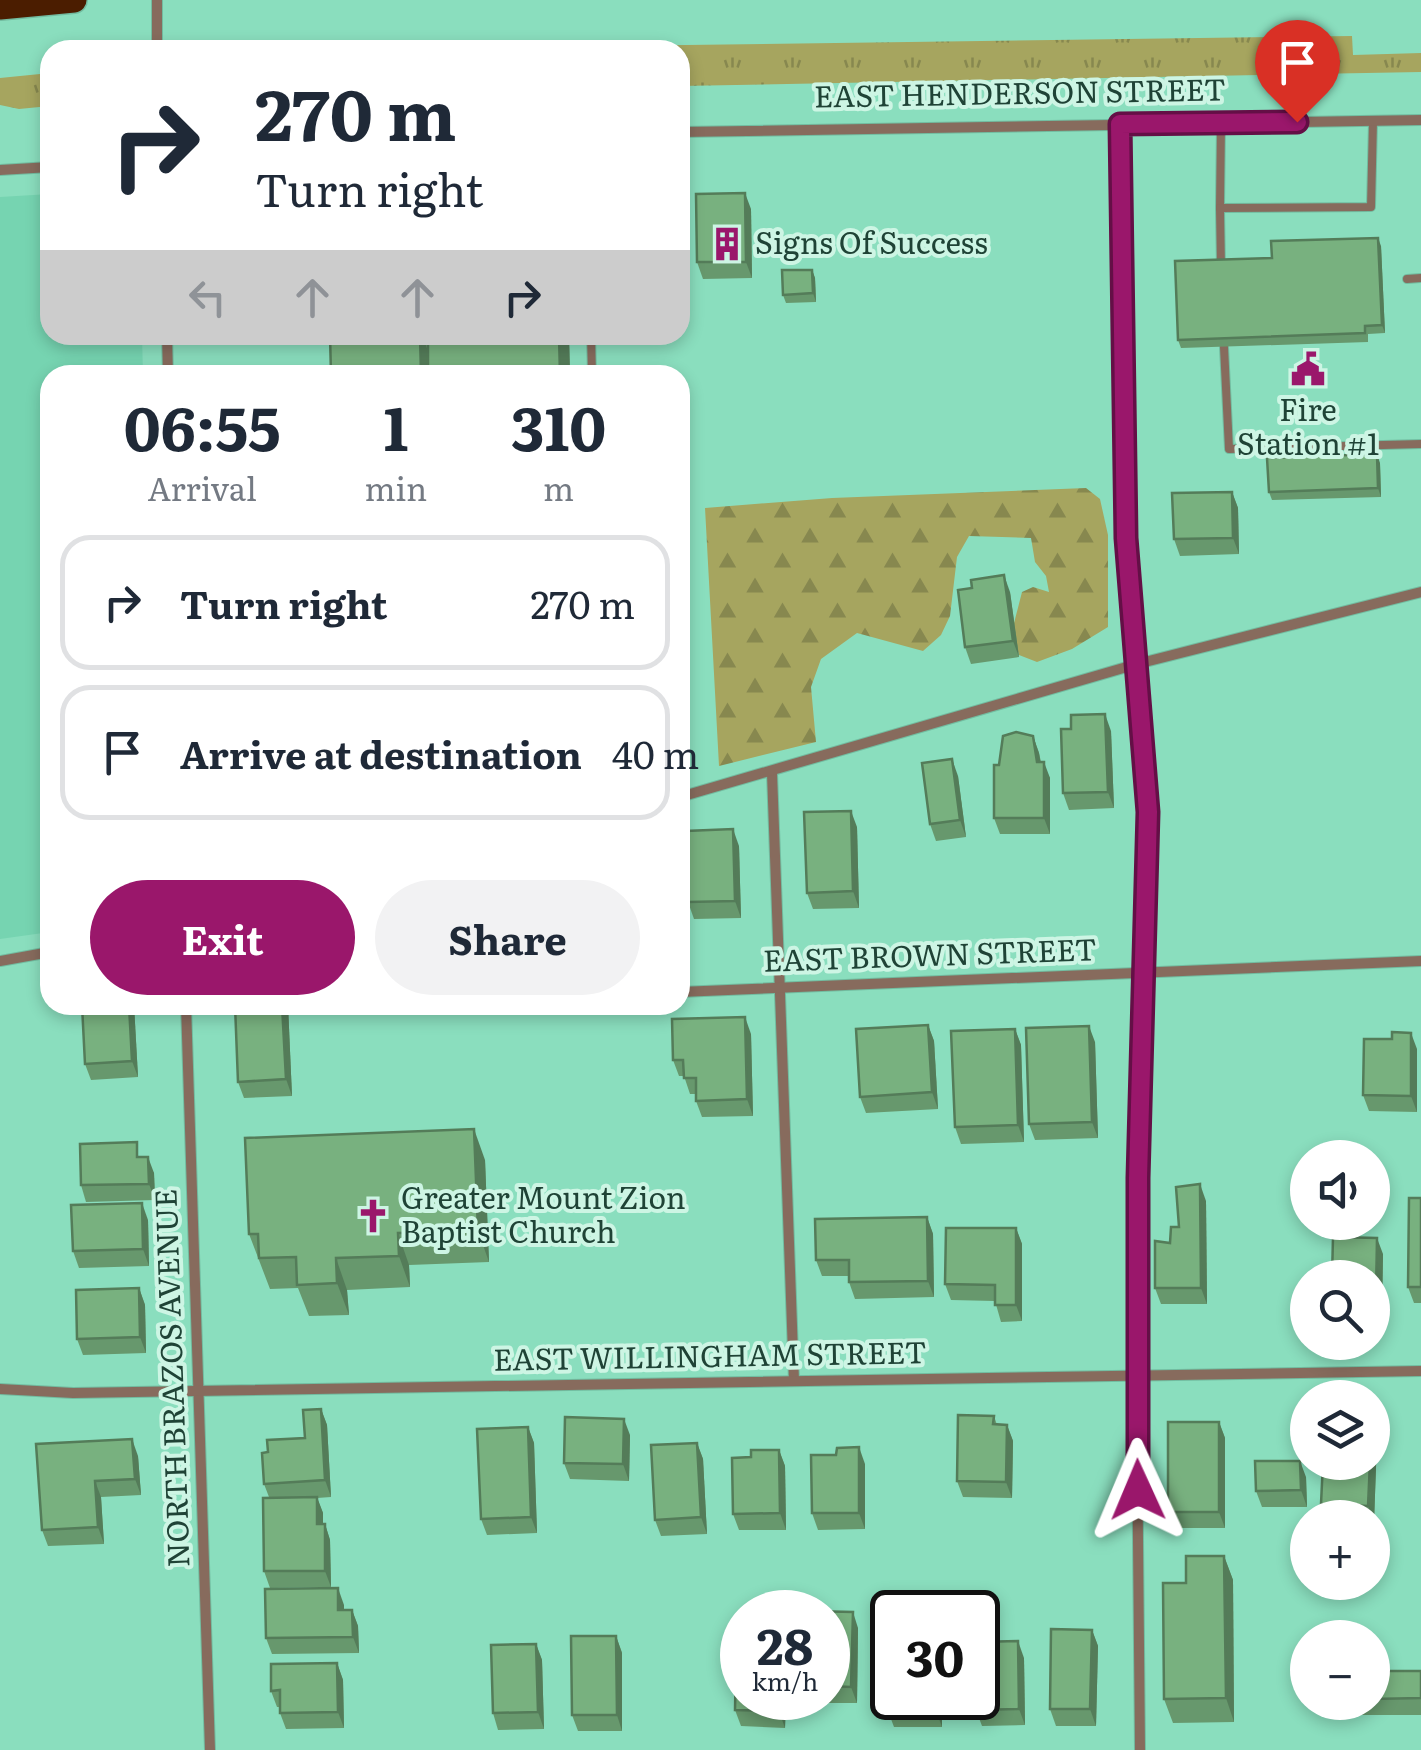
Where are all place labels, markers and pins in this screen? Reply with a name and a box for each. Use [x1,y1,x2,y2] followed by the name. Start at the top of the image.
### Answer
[1255,20,1340,123] pin
[755,219,988,263] place label: Signs Of Success
[708,225,746,263] building icon: Signs Of Success
[1289,350,1327,388] public building icon: Fire Station #1
[1237,386,1379,464] place label: Fire Station #1
[401,1174,686,1252] place label: Greater Mount Zion Baptist Church
[354,1197,392,1235] church icon: Greater Mount Zion Baptist Church

